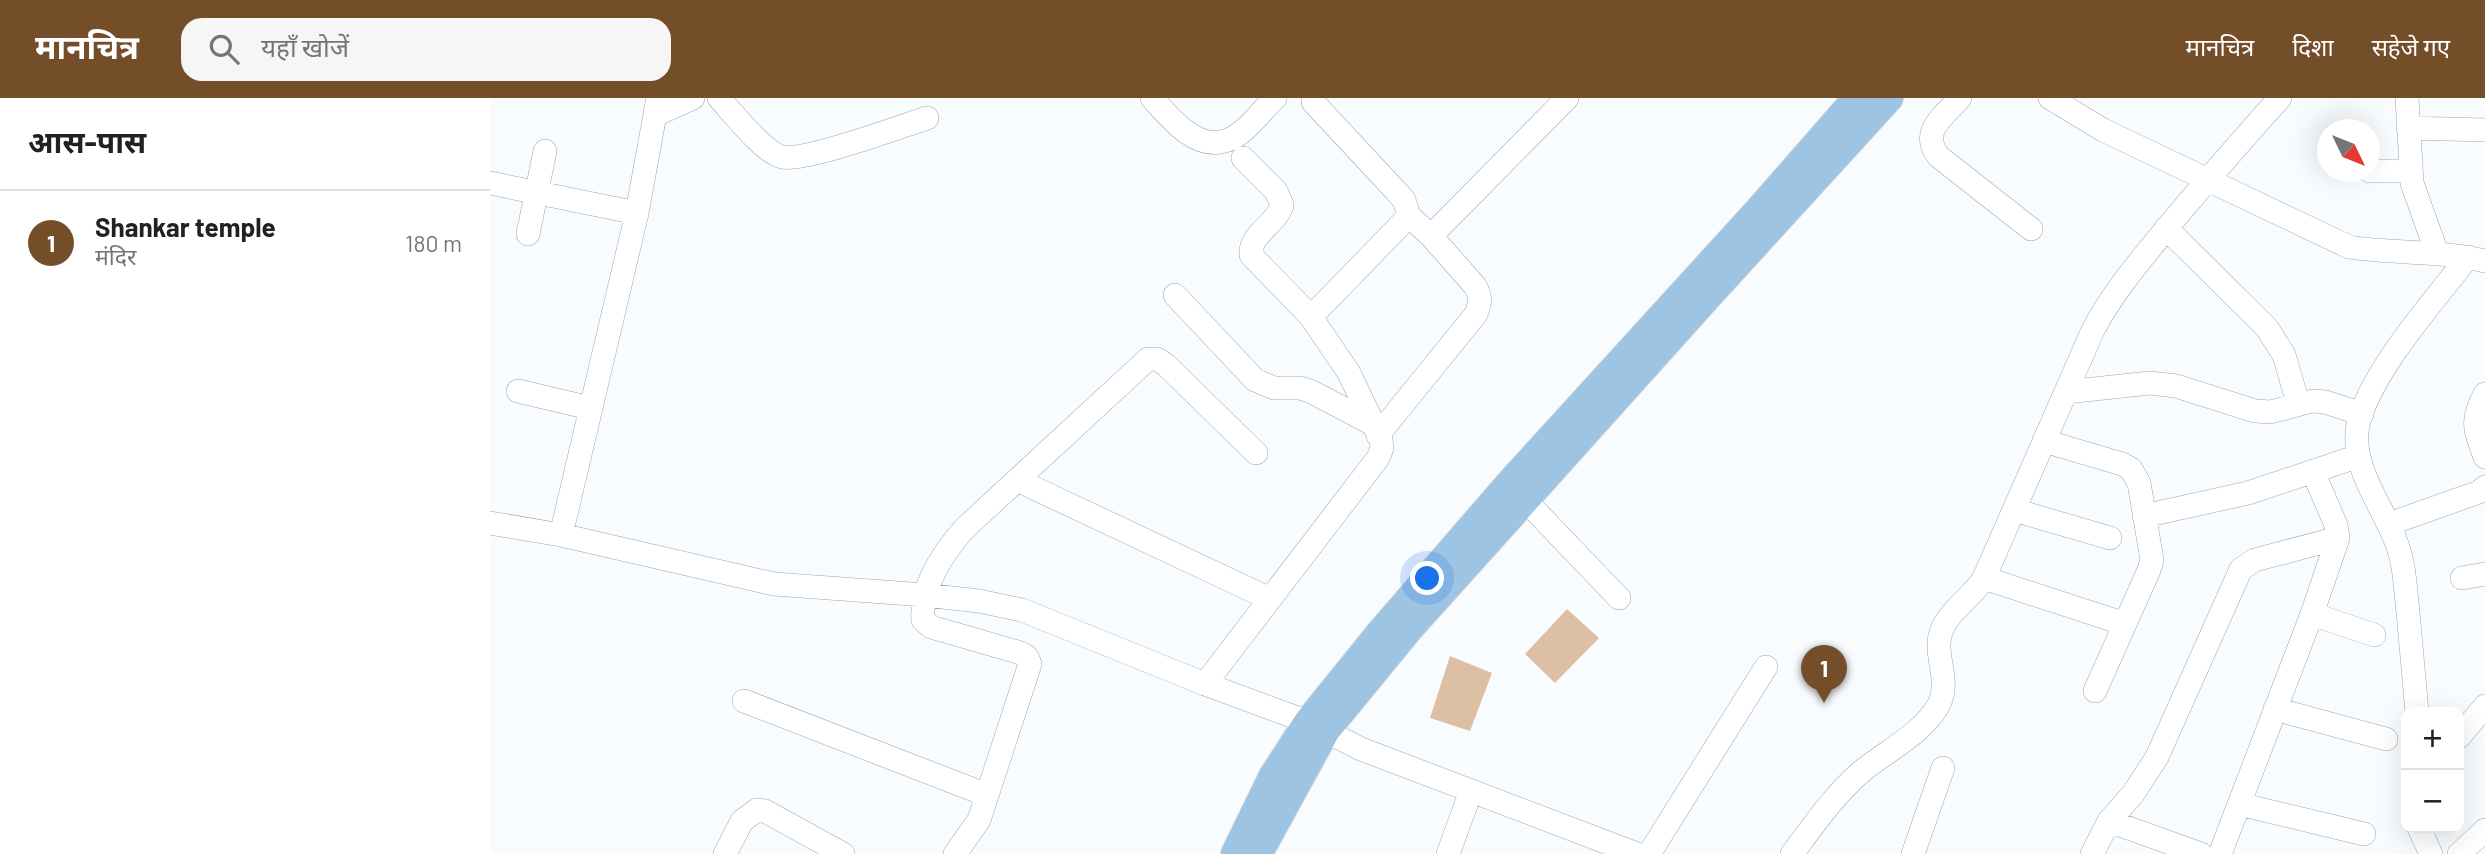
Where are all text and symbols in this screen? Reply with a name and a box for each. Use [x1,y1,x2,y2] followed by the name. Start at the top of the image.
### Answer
[181,18,671,81] search box
[35,26,139,66] text: मानचित्र
[205,30,243,68] icon: search
[261,31,349,62] text: यहाँ खोजें
[2186,32,2254,61] text: मानचित्र
[2292,32,2334,61] text: दिशा
[2372,32,2450,61] text: सहेजे गए
[2317,119,2380,182] north arrow
[28,123,146,159] text: आस-पास
[95,211,276,242] text: Shankar temple
[47,229,55,257] text: 1
[405,229,462,257] text: 180 m
[95,242,136,270] text: मंदिर
[1410,561,1444,595] your location
[1801,645,1847,703] pin: 1
[2401,707,2464,833] map controls
[2401,707,2464,770] button: +
[2401,770,2464,833] button: −

